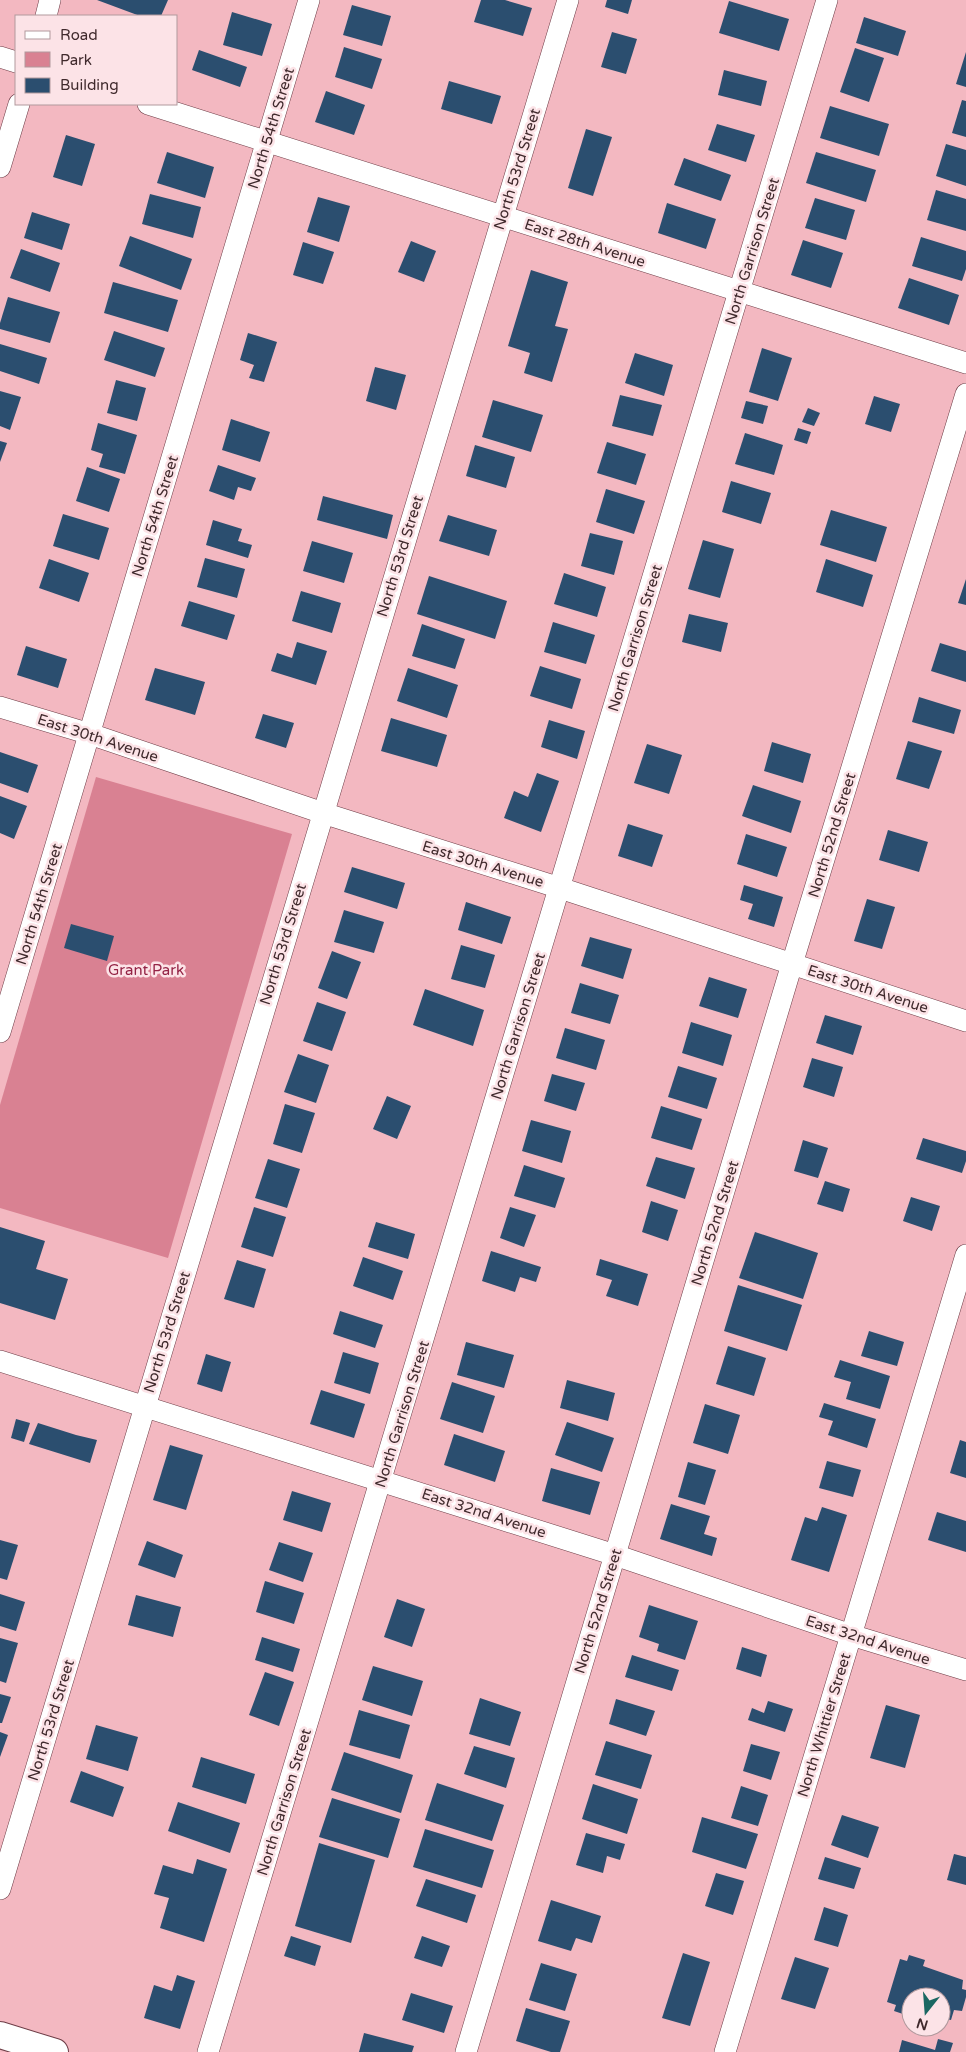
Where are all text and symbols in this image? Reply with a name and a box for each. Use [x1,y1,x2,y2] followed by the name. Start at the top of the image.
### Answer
[15,15,178,105] legend
[60,26,98,44] text: Road
[60,51,92,69] text: Park
[244,65,298,191] street label: North 54th Street
[60,76,119,94] text: Building
[490,106,544,232] street label: North 53rd Street
[721,175,783,327] street label: North Garrison Street
[522,215,648,271] street label: East 28th Avenue
[128,453,182,579] street label: North 54th Street
[373,493,427,619] street label: North 53rd Street
[604,562,666,714] street label: North Garrison Street
[35,710,161,766] street label: East 30th Avenue
[804,770,860,900] street label: North 52nd Street
[420,837,546,891] street label: East 30th Avenue
[12,841,66,967] street label: North 54th Street
[256,881,310,1007] street label: North 53rd Street
[487,950,549,1102] street label: North Garrison Street
[108,961,184,979] park label: Grant Park
[805,961,931,1017] street label: East 30th Avenue
[687,1158,743,1288] street label: North 52nd Street
[140,1269,194,1395] street label: North 53rd Street
[371,1338,433,1490] street label: North Garrison Street
[420,1484,548,1542] street label: East 32nd Avenue
[570,1546,626,1676] street label: North 52nd Street
[804,1611,932,1669] street label: East 32nd Avenue
[794,1651,855,1799] street label: North Whittier Street
[24,1657,78,1783] street label: North 53rd Street
[253,1726,315,1878] street label: North Garrison Street
[901,1987,951,2037] north arrow
[914,2014,930,2034] text: N

